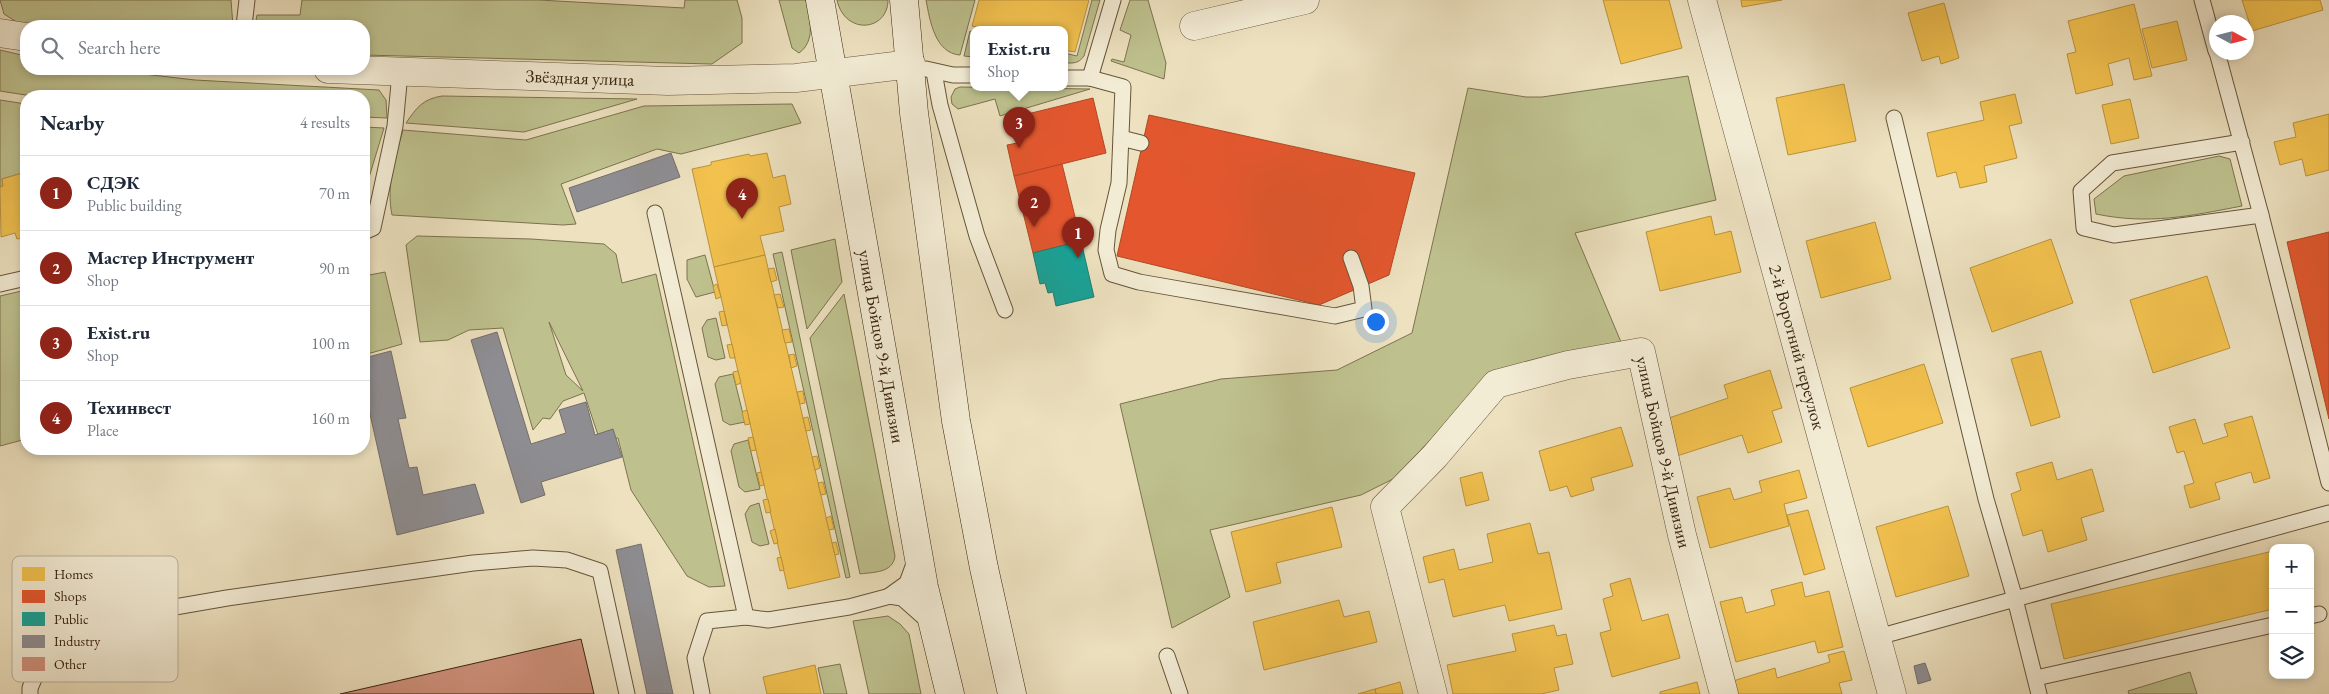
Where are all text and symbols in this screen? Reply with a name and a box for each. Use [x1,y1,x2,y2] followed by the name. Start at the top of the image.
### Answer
[2209,15,2254,60] north arrow
[20,20,370,75] search box
[970,26,1068,91] popup
[38,34,66,62] icon: search
[78,35,160,60] text: Search here
[987,36,1051,61] text: Exist.ru
[987,61,1019,82] text: Shop
[525,64,636,91] street label: Звёздная улица
[1003,107,1035,148] pin: 3
[40,109,104,136] text: Nearby
[300,112,350,133] text: 4 results
[87,170,140,195] text: СДЭК
[726,178,758,219] pin: 4
[52,183,60,204] text: 1
[319,183,350,204] text: 70 m
[1018,186,1050,227] pin: 2
[87,195,182,216] text: Public building
[1062,217,1094,258] pin: 1
[87,245,254,270] text: Мастер Инструмент
[853,248,910,446] street label: улица Бойцов 9-й Дивизии
[52,258,60,279] text: 2
[319,258,350,279] text: 90 m
[1764,262,1831,432] street label: 2-й Воротний переулок
[87,270,119,291] text: Shop
[1363,309,1389,335] your location
[87,320,150,345] text: Exist.ru
[52,333,60,354] text: 3
[311,333,350,354] text: 100 m
[87,345,119,366] text: Shop
[1631,354,1697,551] street label: улица Бойцов 9-й Дивизии
[87,395,171,420] text: Техинвест
[52,408,60,429] text: 4
[311,408,350,429] text: 160 m
[87,420,119,441] text: Place
[2269,544,2314,679] map controls
[2269,544,2314,589] button: +
[12,556,178,682] legend
[54,565,94,583] text: Homes
[54,587,87,605] text: Shops
[2269,589,2314,634] button: −
[54,610,89,628] text: Public
[54,632,101,650] text: Industry
[2269,634,2314,679] button: layers
[54,655,87,673] text: Other

